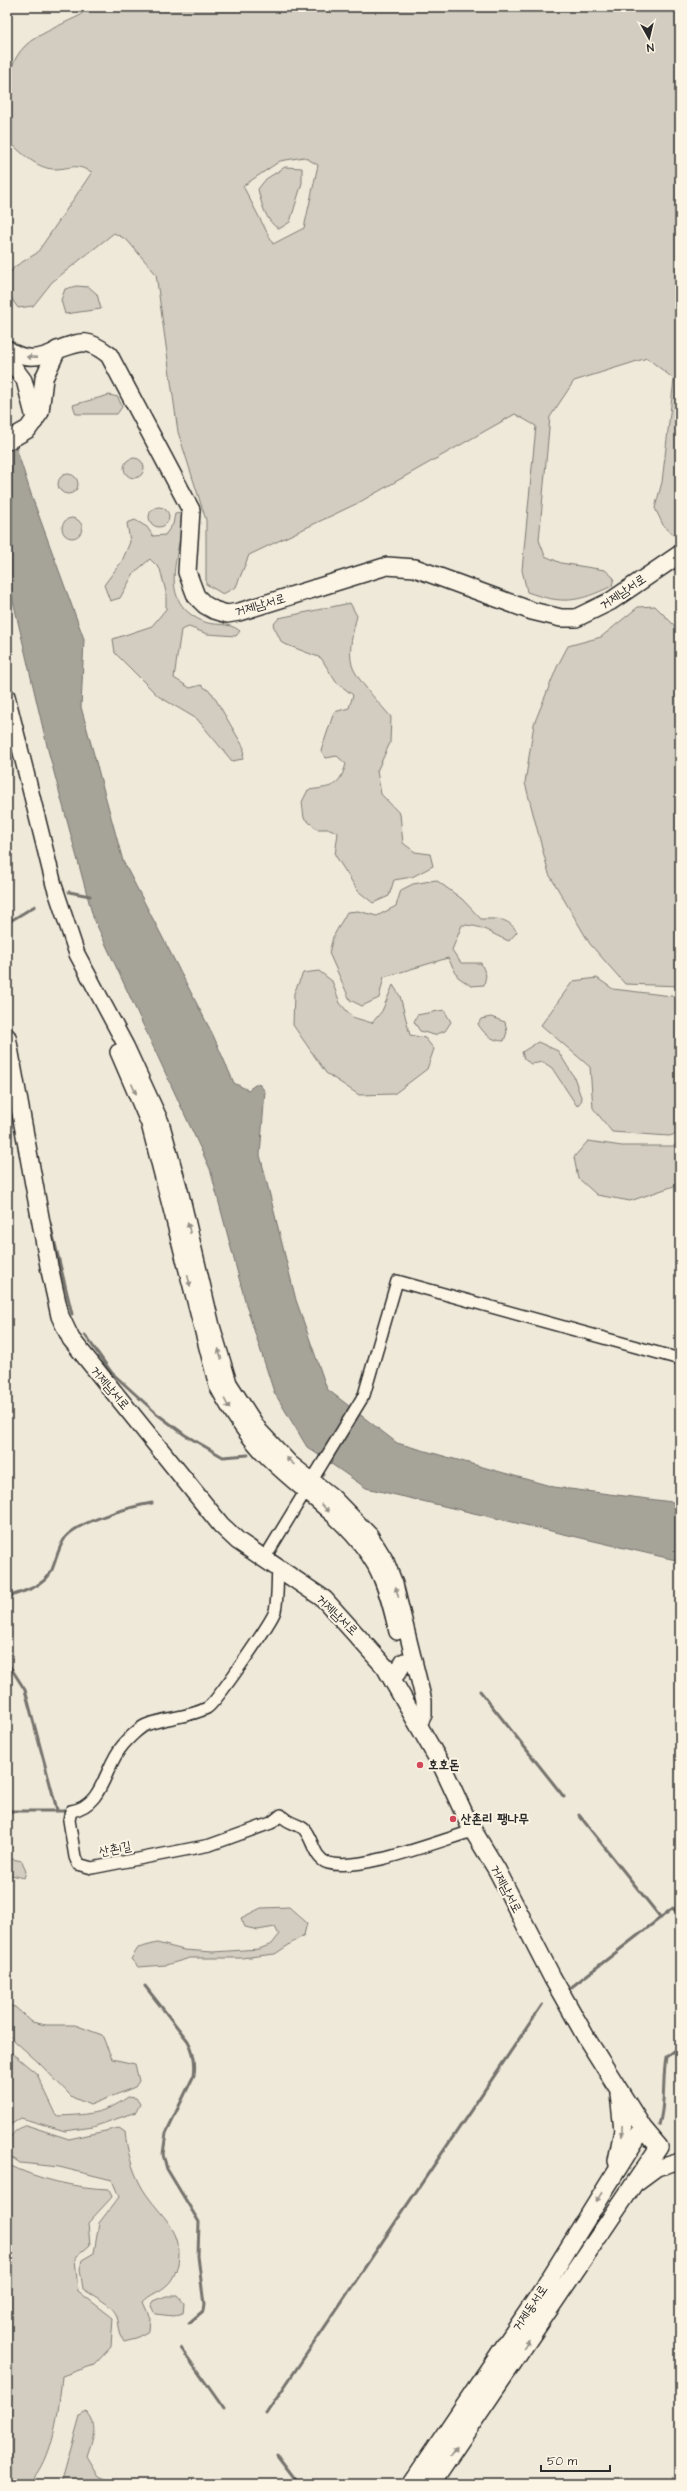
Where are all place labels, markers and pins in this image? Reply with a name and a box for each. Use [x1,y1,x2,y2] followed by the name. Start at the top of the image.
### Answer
[428,1756,460,1774] place label: 호호돈
[415,1760,425,1770] marker: 호호돈
[460,1810,529,1828] place label: 산촌리 팽나무
[448,1814,458,1824] marker: 산촌리 팽나무

